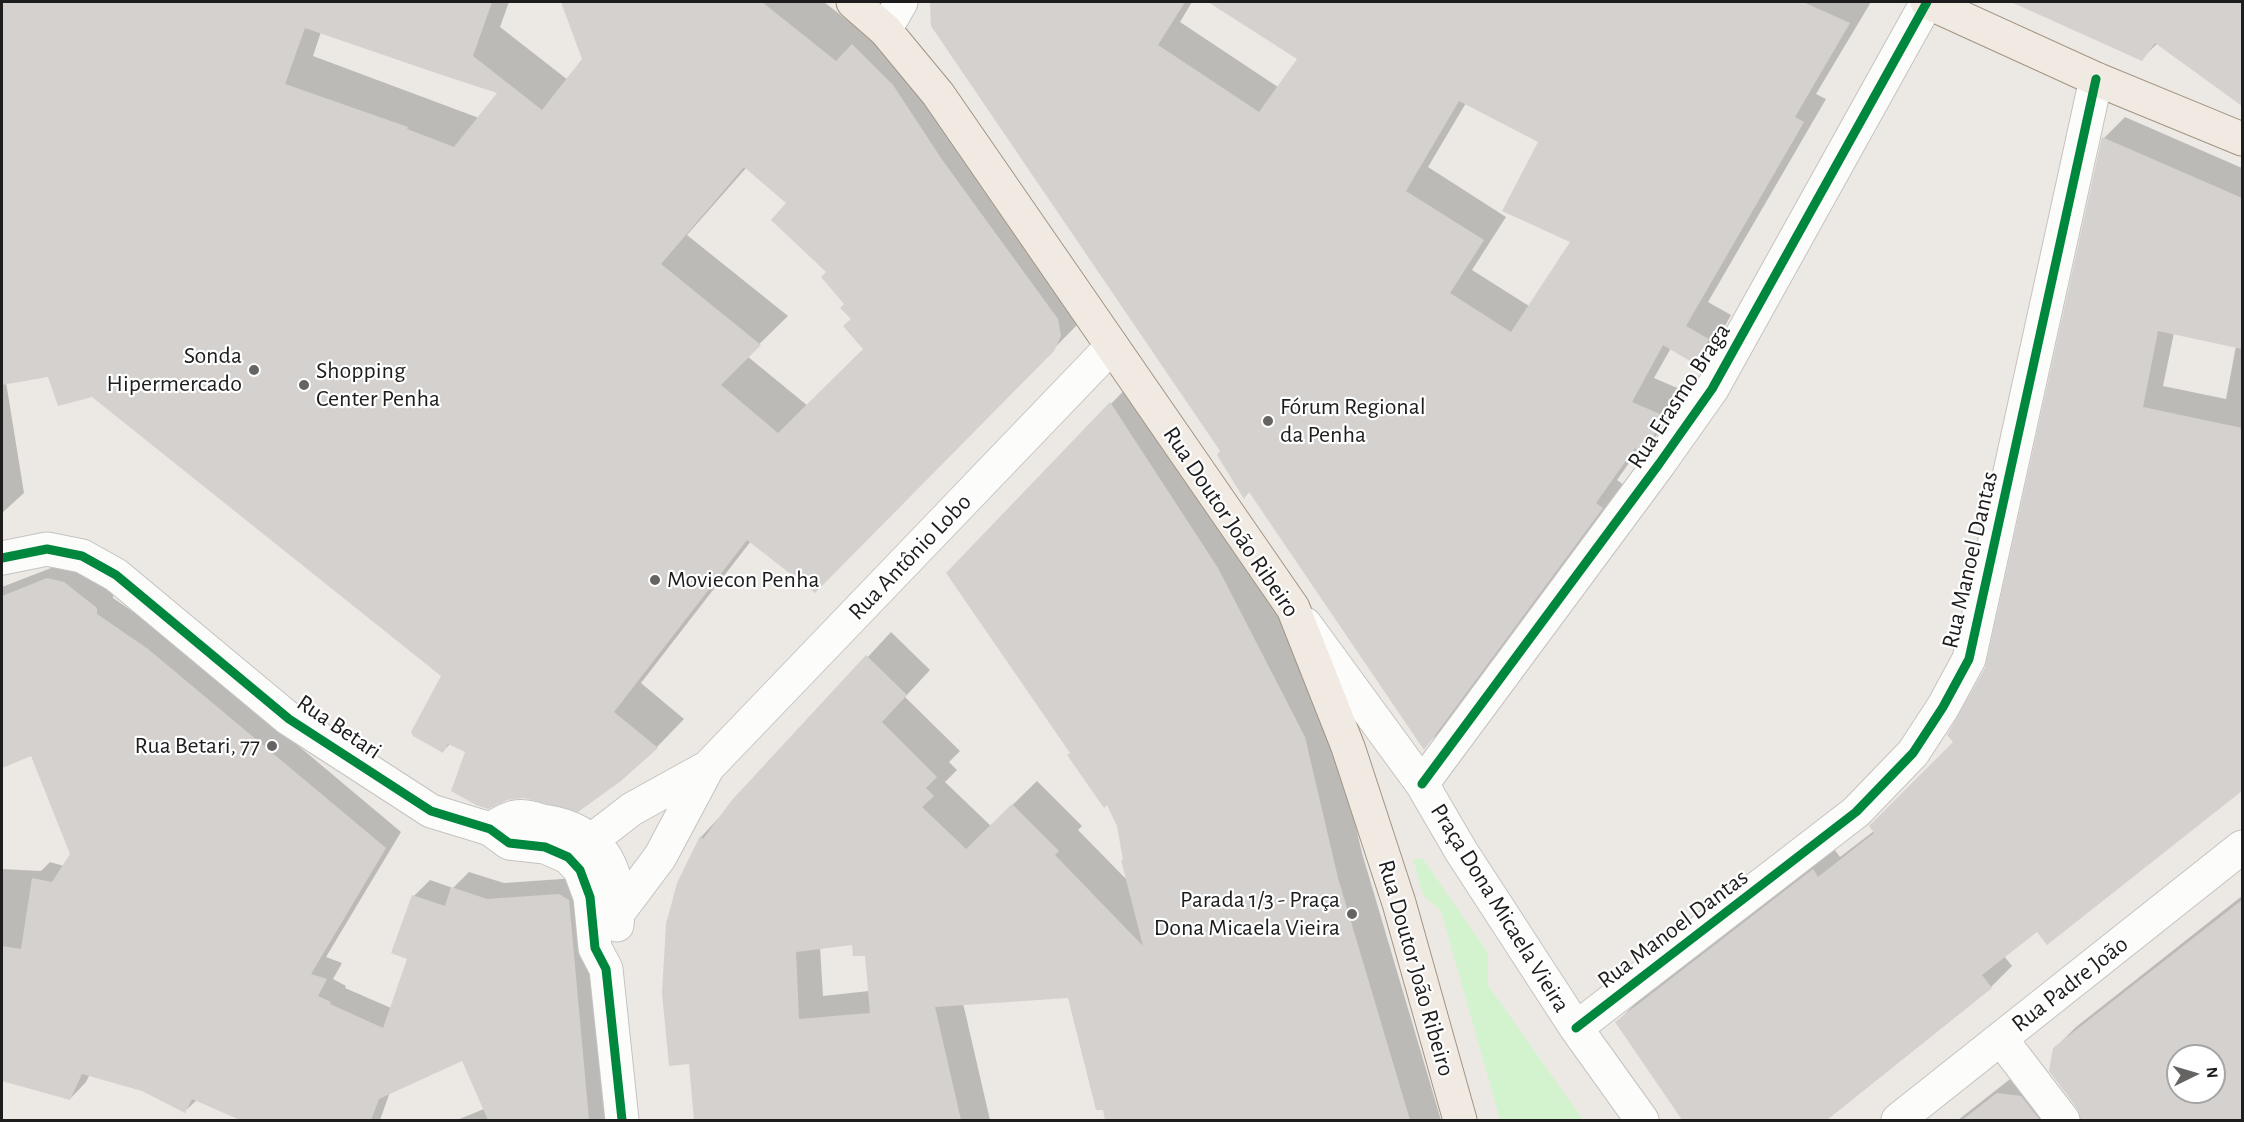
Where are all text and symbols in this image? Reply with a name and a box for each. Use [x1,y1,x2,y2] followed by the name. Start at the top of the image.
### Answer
[1621,318,1737,474] street label: Rua Erasmo Braga
[106,342,242,398] place label: Sonda Hipermercado
[316,357,440,413] place label: Shopping Center Penha
[247,363,261,377] marker: Sonda Hipermercado
[297,378,311,392] marker: Shopping Center Penha
[1280,393,1426,449] place label: Fórum Regional da Penha
[1261,414,1275,428] marker: Fórum Regional da Penha
[1157,421,1305,623] street label: Rua Doutor João Ribeiro
[1936,469,2004,651] street label: Rua Manoel Dantas
[843,488,977,626] street label: Rua Antônio Lobo
[667,566,820,594] place label: Moviecon Penha
[648,573,662,587] marker: Moviecon Penha
[291,688,387,766] street label: Rua Betari
[135,732,260,760] place label: Rua Betari, 77
[265,739,279,753] marker: Rua Betari, 77
[1424,798,1576,1018] street label: Praça Dona Micaela Vieira
[1371,857,1461,1079] street label: Rua Doutor João Ribeiro
[1592,863,1754,995] street label: Rua Manoel Dantas
[1154,886,1340,942] place label: Parada 1/3 - Praça Dona Micaela Vieira
[1345,907,1359,921] marker: Parada 1/3 - Praça Dona Micaela Vieira
[2006,930,2134,1038] street label: Rua Padre João
[2166,1044,2226,1104] north arrow
[2203,1066,2220,1079] text: N

